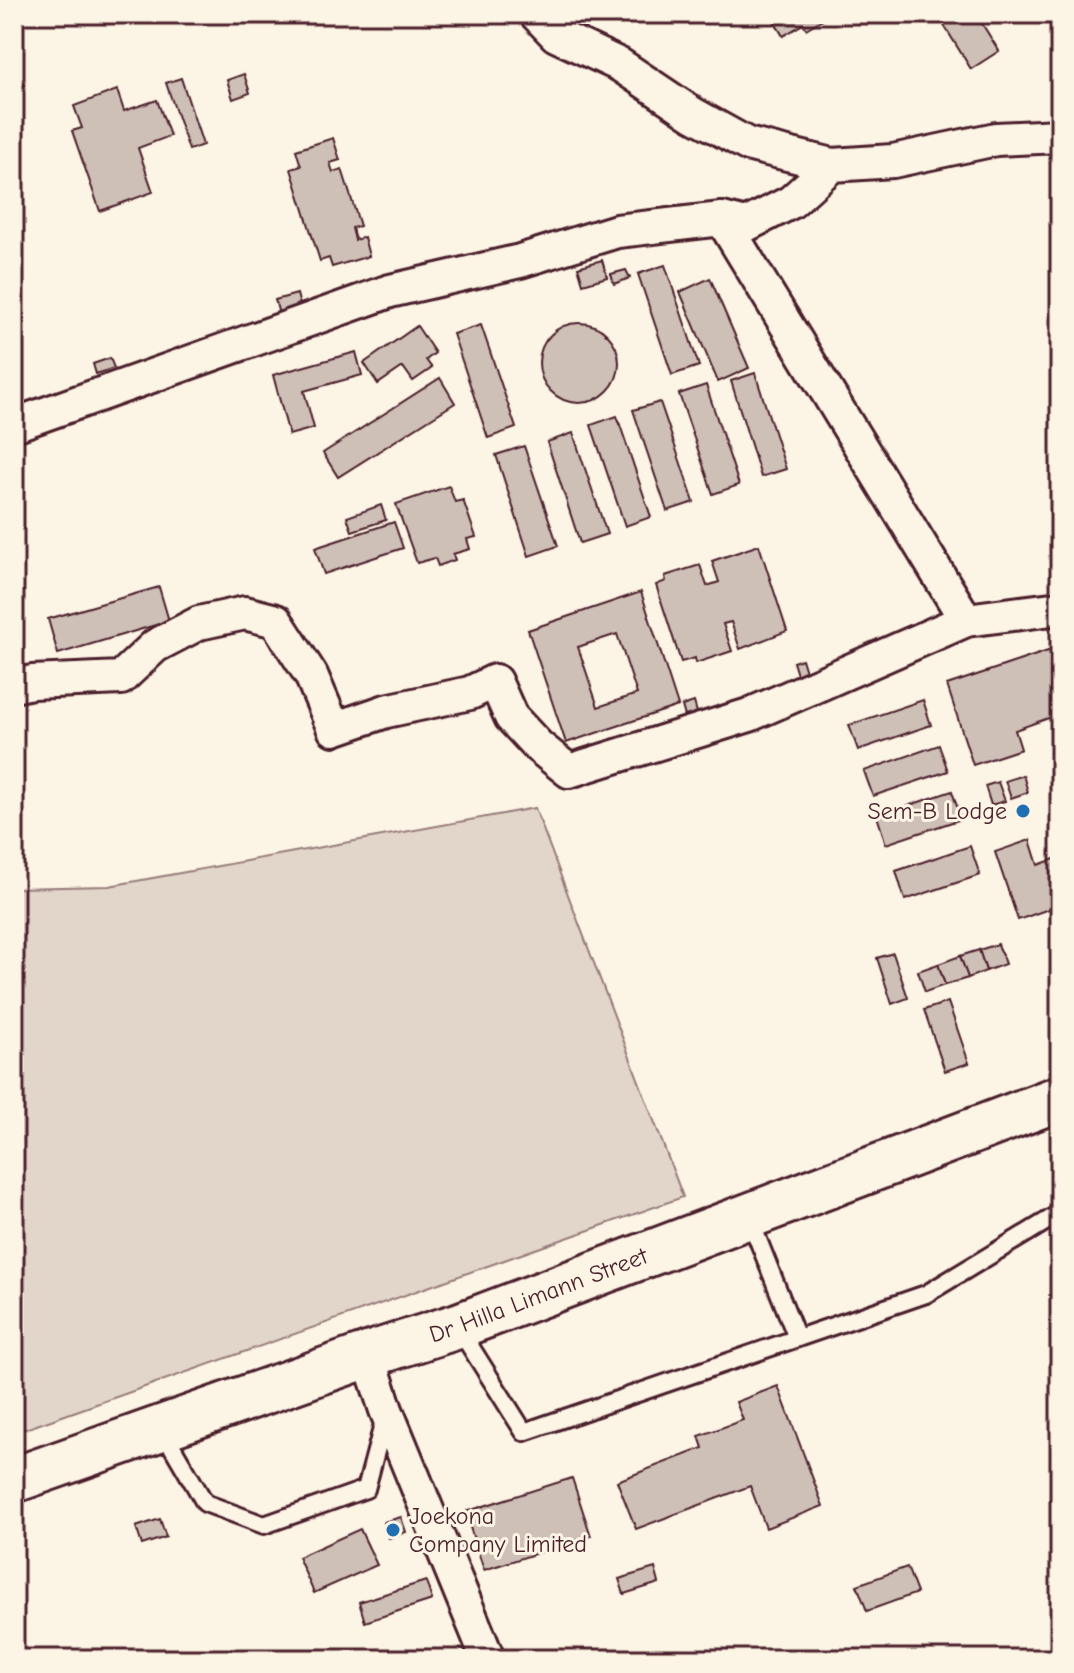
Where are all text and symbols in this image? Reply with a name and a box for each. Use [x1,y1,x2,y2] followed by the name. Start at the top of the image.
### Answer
[868,797,1007,825] place label: Sem-B Lodge
[1014,802,1032,820] marker: Sem-B Lodge
[426,1241,652,1348] street label: Dr Hilla Limann Street
[409,1502,587,1558] place label: Joekona Company Limited
[384,1521,402,1539] marker: Joekona Company Limited

